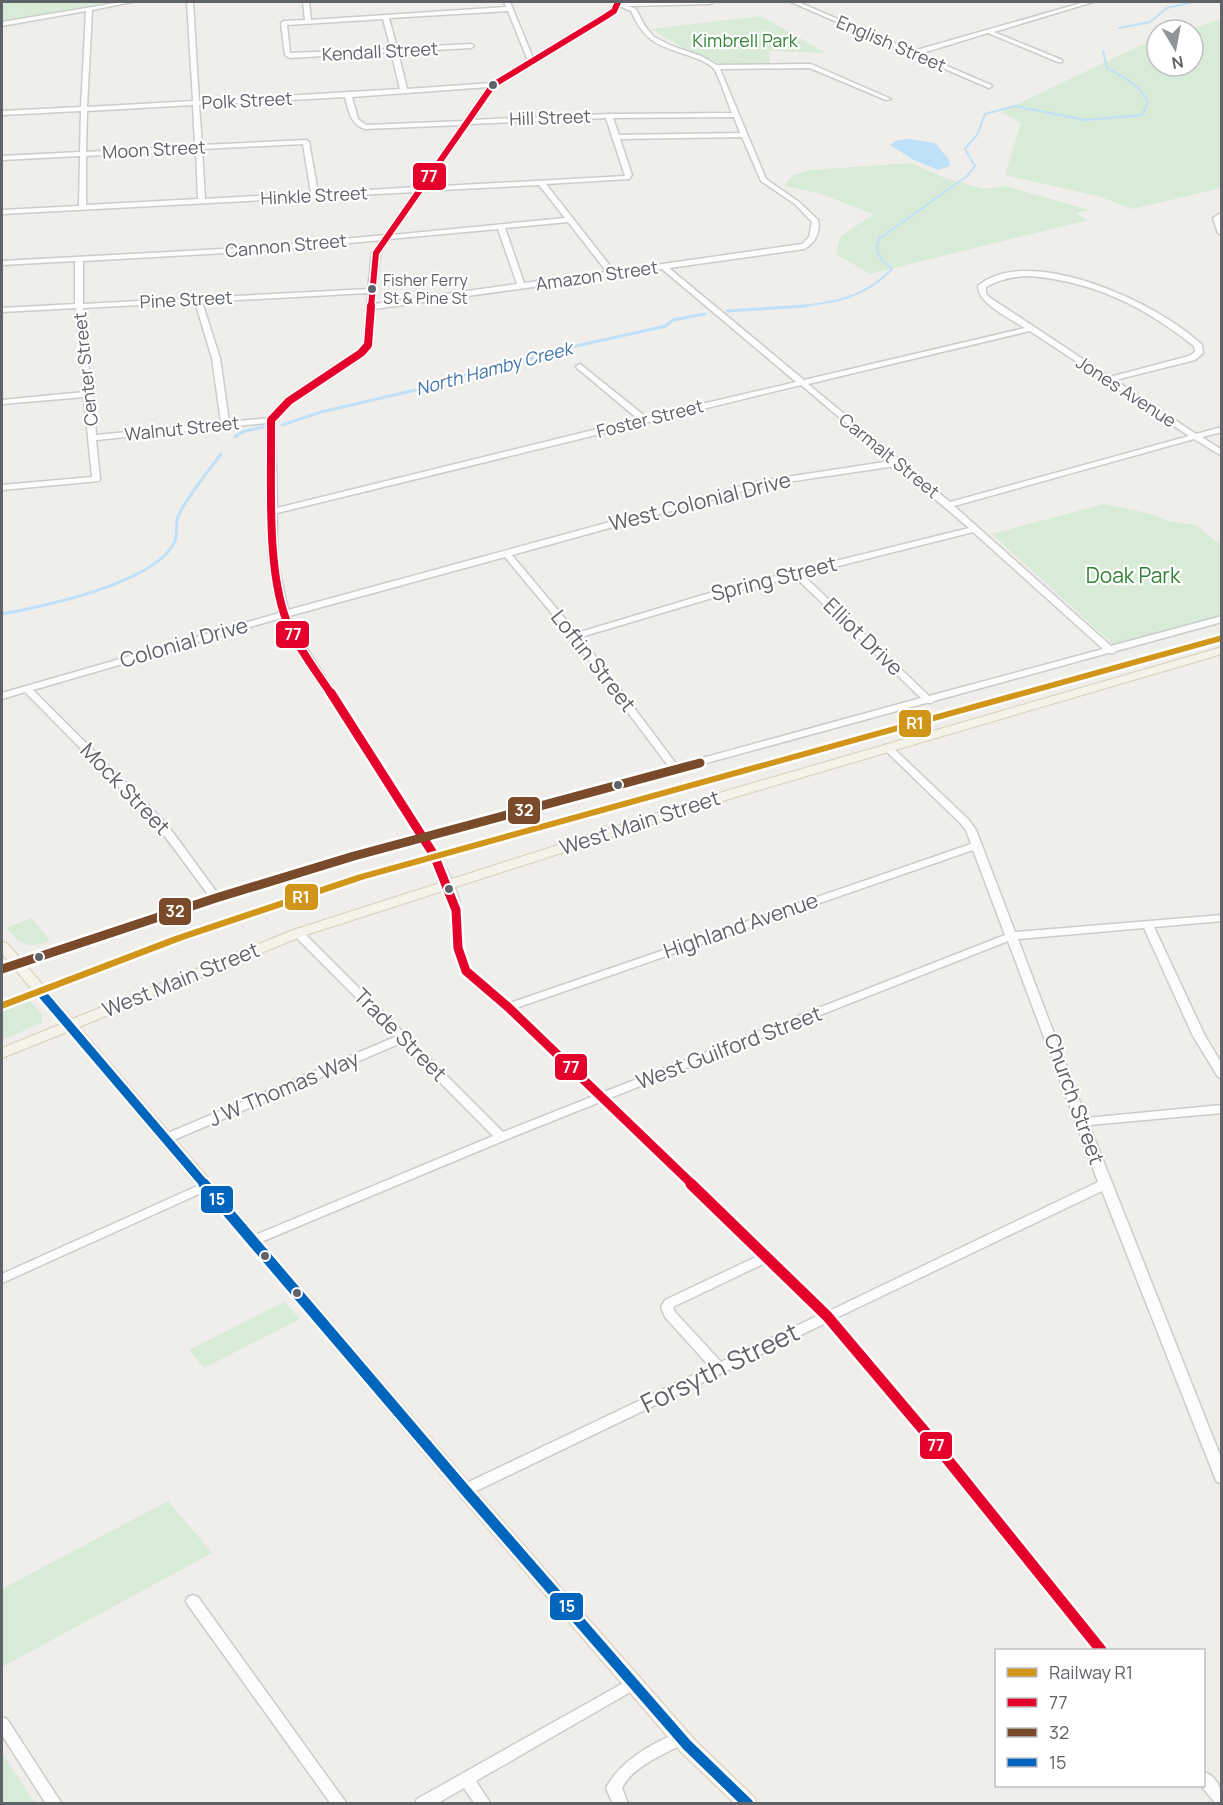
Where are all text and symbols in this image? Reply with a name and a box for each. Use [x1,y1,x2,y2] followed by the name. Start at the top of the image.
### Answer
[833,9,950,77] street label: English Street
[1145,18,1205,78] north arrow
[692,28,799,52] park label: Kimbrell Park
[321,36,439,66] street label: Kendall Street
[1170,51,1185,75] text: N
[487,79,499,91] unlabelled marker
[201,86,293,114] street label: Polk Street
[509,104,591,130] street label: Hill Street
[102,134,206,164] street label: Moon Street
[412,162,447,191] line badge: 77
[420,165,438,187] text: 77
[260,180,368,210] street label: Hinkle Street
[224,228,348,262] street label: Cannon Street
[534,255,660,295] street label: Amazon Street
[383,269,469,309] place label: Fisher Ferry St & Pine St
[366,283,378,295] marker: Fisher Ferry St & Pine St
[139,285,233,313] street label: Pine Street
[67,311,103,427] street label: Center Street
[413,335,578,400] water label: North Hamby Creek
[1072,350,1181,432] street label: Jones Avenue
[594,393,706,443] street label: Foster Street
[834,407,945,503] street label: Carmalt Street
[123,410,240,446] street label: Walnut Street
[606,465,794,537] street label: West Colonial Drive
[708,549,840,607] street label: Spring Street
[1086,561,1181,589] park label: Doak Park
[818,591,910,681] street label: Elliot Drive
[545,604,642,717] street label: Loftin Street
[116,610,251,674] street label: Colonial Drive
[275,620,310,649] line badge: 77
[284,623,302,645] text: 77
[898,709,932,738] line badge: R1
[906,712,924,734] text: R1
[75,736,177,840] street label: Mock Street
[612,779,624,791] unlabelled marker
[556,783,723,861] street label: West Main Street
[507,796,541,825] line badge: 32
[515,799,533,821] text: 32
[284,883,319,911] line badge: R1
[443,883,455,895] unlabelled marker
[660,885,822,965] street label: Highland Avenue
[292,886,310,908] text: R1
[158,897,192,926] line badge: 32
[166,900,184,922] text: 32
[98,935,263,1023] street label: West Main Street
[33,951,45,963] unlabelled marker
[348,982,453,1087] street label: Trade Street
[632,999,825,1095] street label: West Guilford Street
[1038,1029,1112,1168] street label: Church Street
[204,1044,363,1132] street label: J W Thomas Way
[554,1053,588,1081] line badge: 77
[562,1056,580,1078] text: 77
[200,1185,234,1214] line badge: 15
[209,1188,225,1210] text: 15
[259,1250,271,1262] unlabelled marker
[291,1287,303,1299] unlabelled marker
[634,1313,805,1421] street label: Forsyth Street
[919,1431,953,1460] line badge: 77
[927,1434,945,1456] text: 77
[549,1592,584,1621] line badge: 15
[559,1595,575,1617] text: 15
[995,1649,1205,1787] legend
[1049,1660,1133,1684] text: Railway R1
[1049,1690,1068,1714] text: 77
[1049,1720,1069,1744] text: 32
[1049,1750,1066,1774] text: 15

